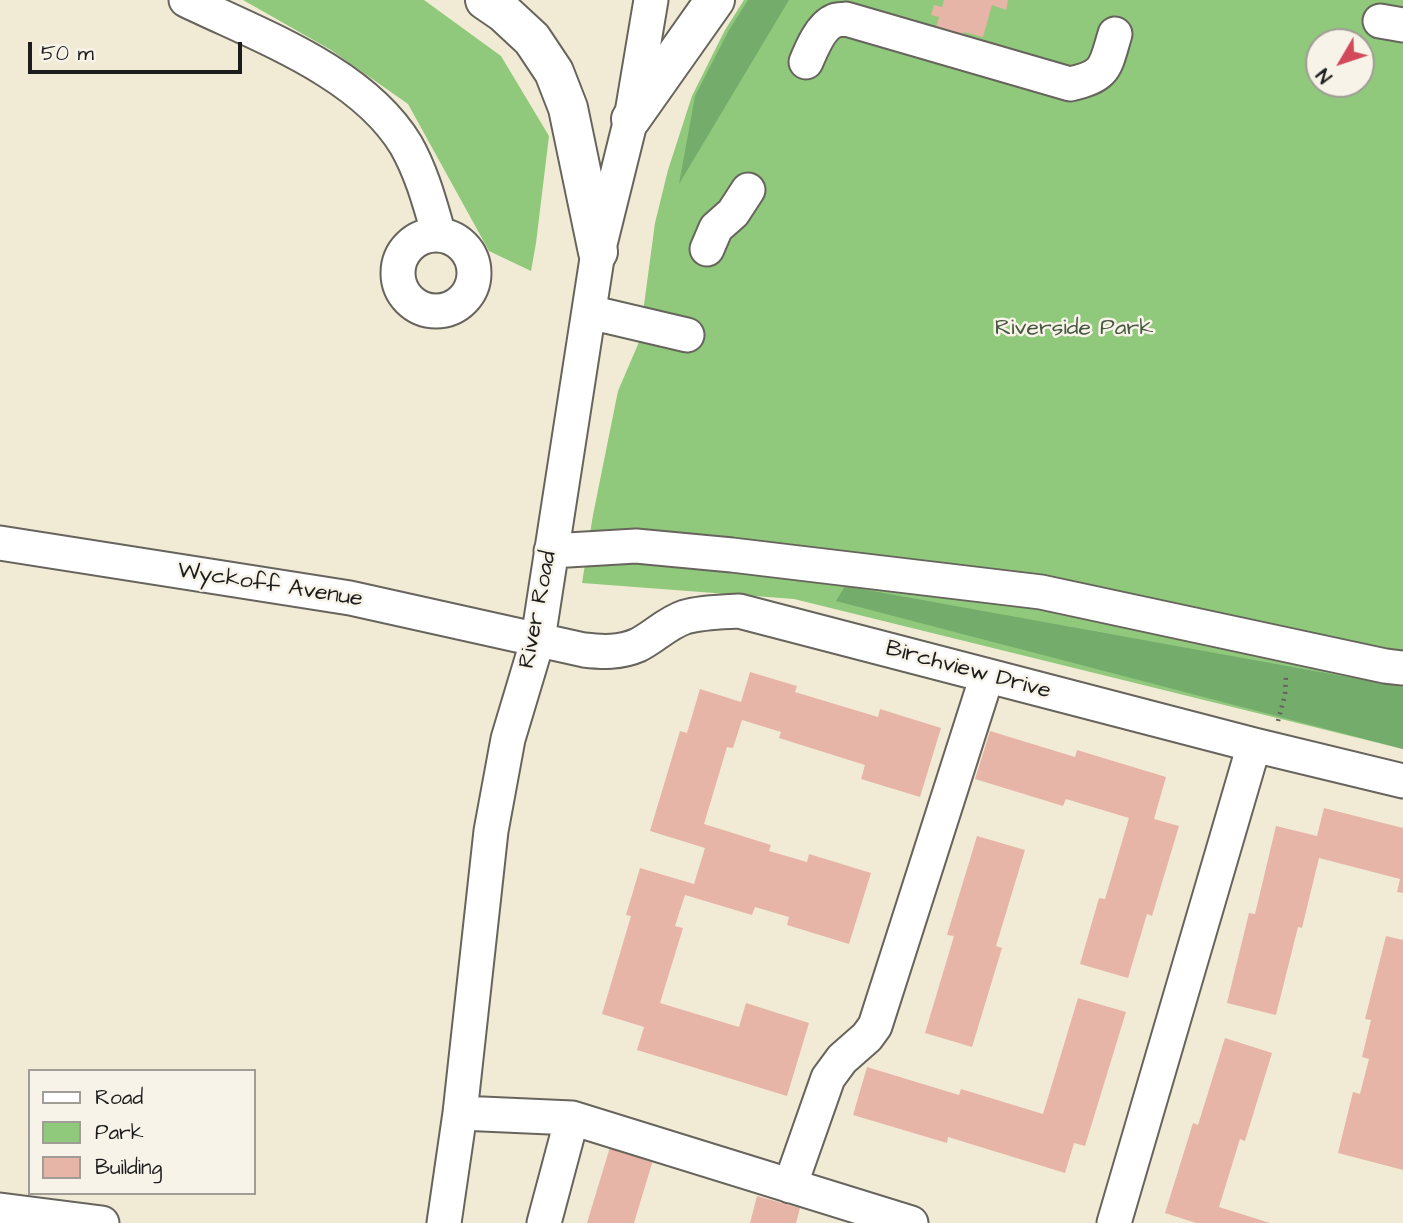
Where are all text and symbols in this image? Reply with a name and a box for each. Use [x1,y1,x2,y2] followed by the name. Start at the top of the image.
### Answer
[32,28,245,72] scale bar
[1305,28,1375,98] north arrow
[41,39,94,68] text: 50 m
[1311,62,1339,88] text: N
[995,315,1153,343] park label: Riverside Park
[514,549,564,671] street label: River Road
[175,558,365,614] street label: Wyckoff Avenue
[883,636,1053,706] street label: Birchview Drive
[28,1069,256,1195] legend
[95,1083,143,1112] text: Road
[95,1118,144,1147] text: Park
[95,1153,162,1182] text: Building

